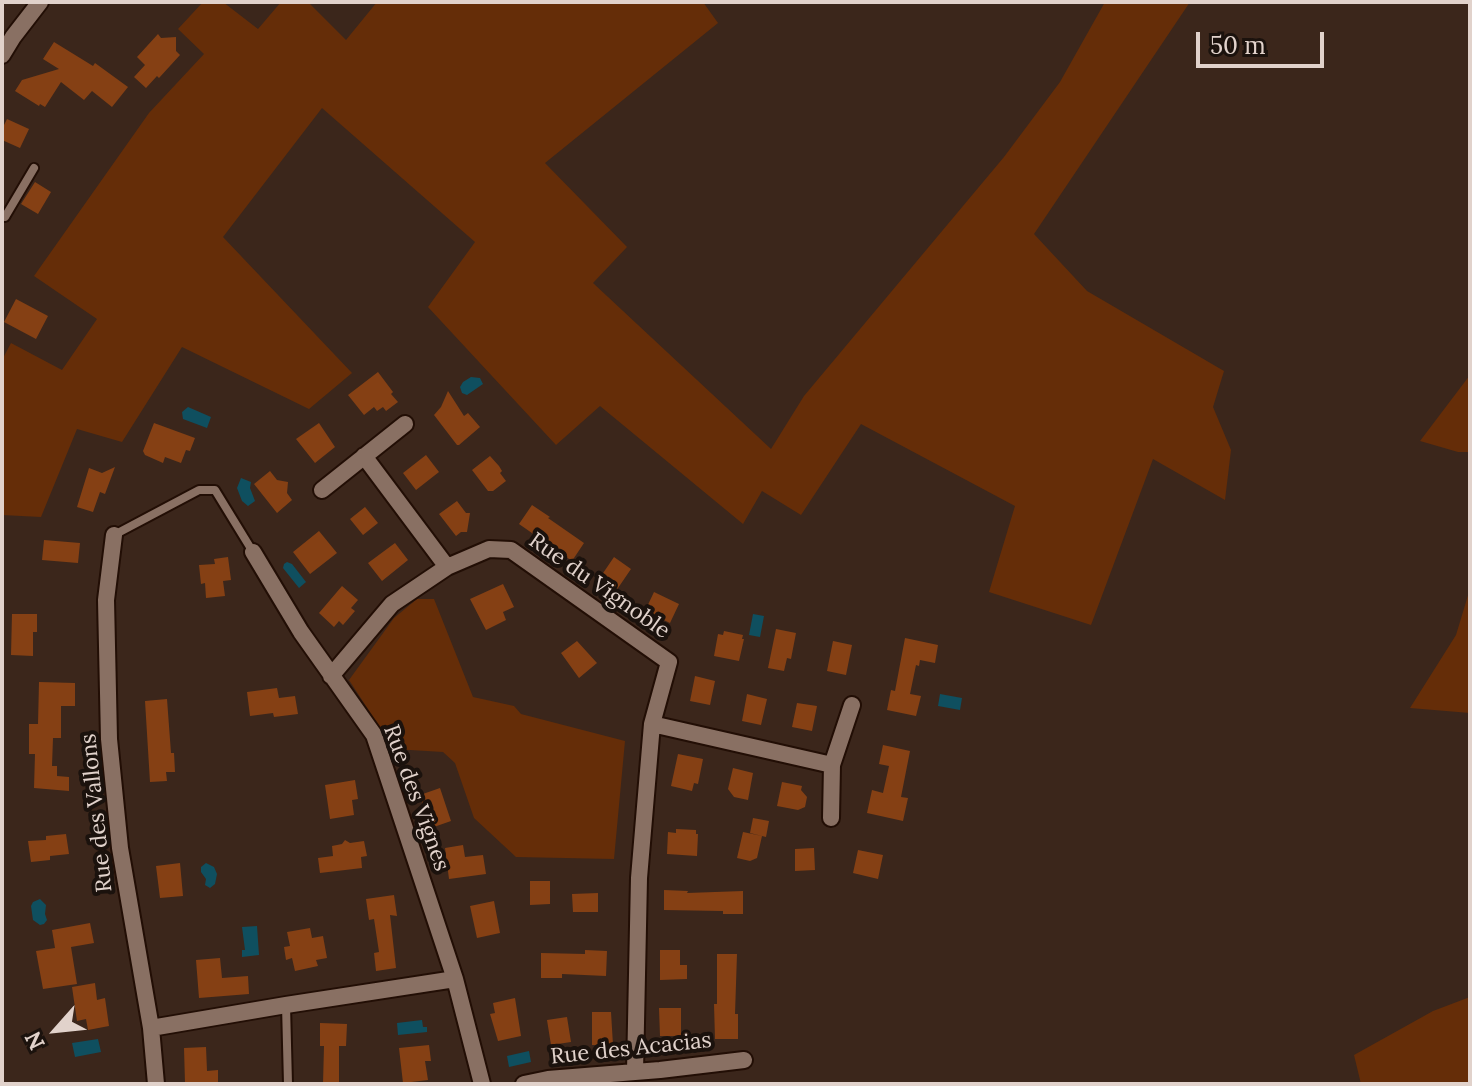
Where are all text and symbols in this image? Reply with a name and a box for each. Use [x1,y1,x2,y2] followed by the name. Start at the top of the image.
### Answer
[1200,16,1328,66] scale bar
[1210,30,1266,61] text: 50 m
[523,528,675,644] street label: Rue du Vignoble
[377,721,455,875] street label: Rue des Vignes
[76,732,118,894] street label: Rue des Vallons
[16,990,96,1070] north arrow
[18,1027,51,1055] text: N
[549,1027,713,1071] street label: Rue des Acacias

